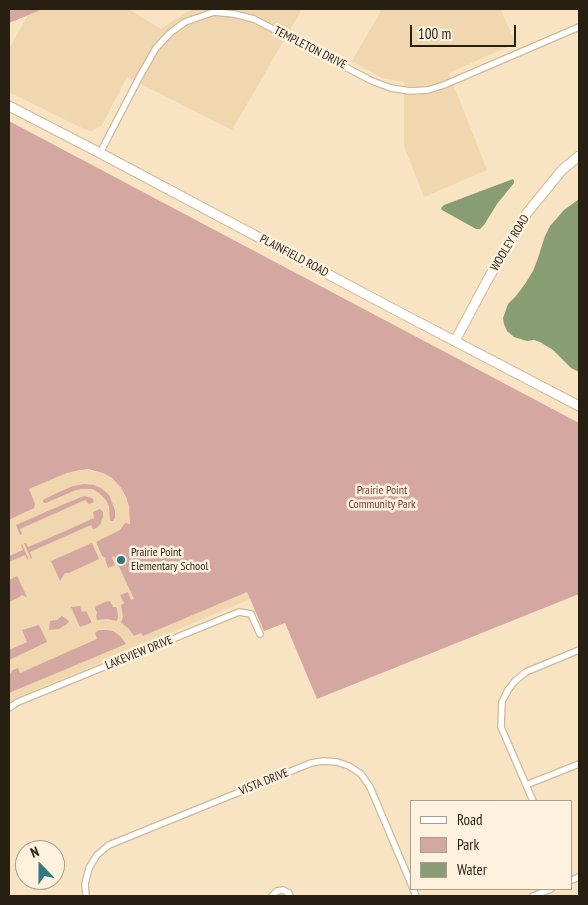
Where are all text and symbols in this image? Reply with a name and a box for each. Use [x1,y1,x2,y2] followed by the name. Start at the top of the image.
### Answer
[413,15,519,47] scale bar
[271,23,349,73] street label: TEMPLETON DRIVE
[418,24,451,43] text: 100 m
[488,212,532,274] street label: WOOLEY ROAD
[257,232,331,280] street label: PLAINFIELD ROAD
[348,484,416,512] park label: Prairie Point Community Park
[131,546,208,574] place label: Prairie Point Elementary School
[115,554,127,566] marker: Prairie Point Elementary School
[103,633,175,673] street label: LAKEVIEW DRIVE
[237,766,291,798] street label: VISTA DRIVE
[410,800,573,890] legend
[457,810,483,829] text: Road
[457,835,479,854] text: Park
[15,840,65,890] north arrow
[28,842,42,862] text: N
[457,860,487,879] text: Water

